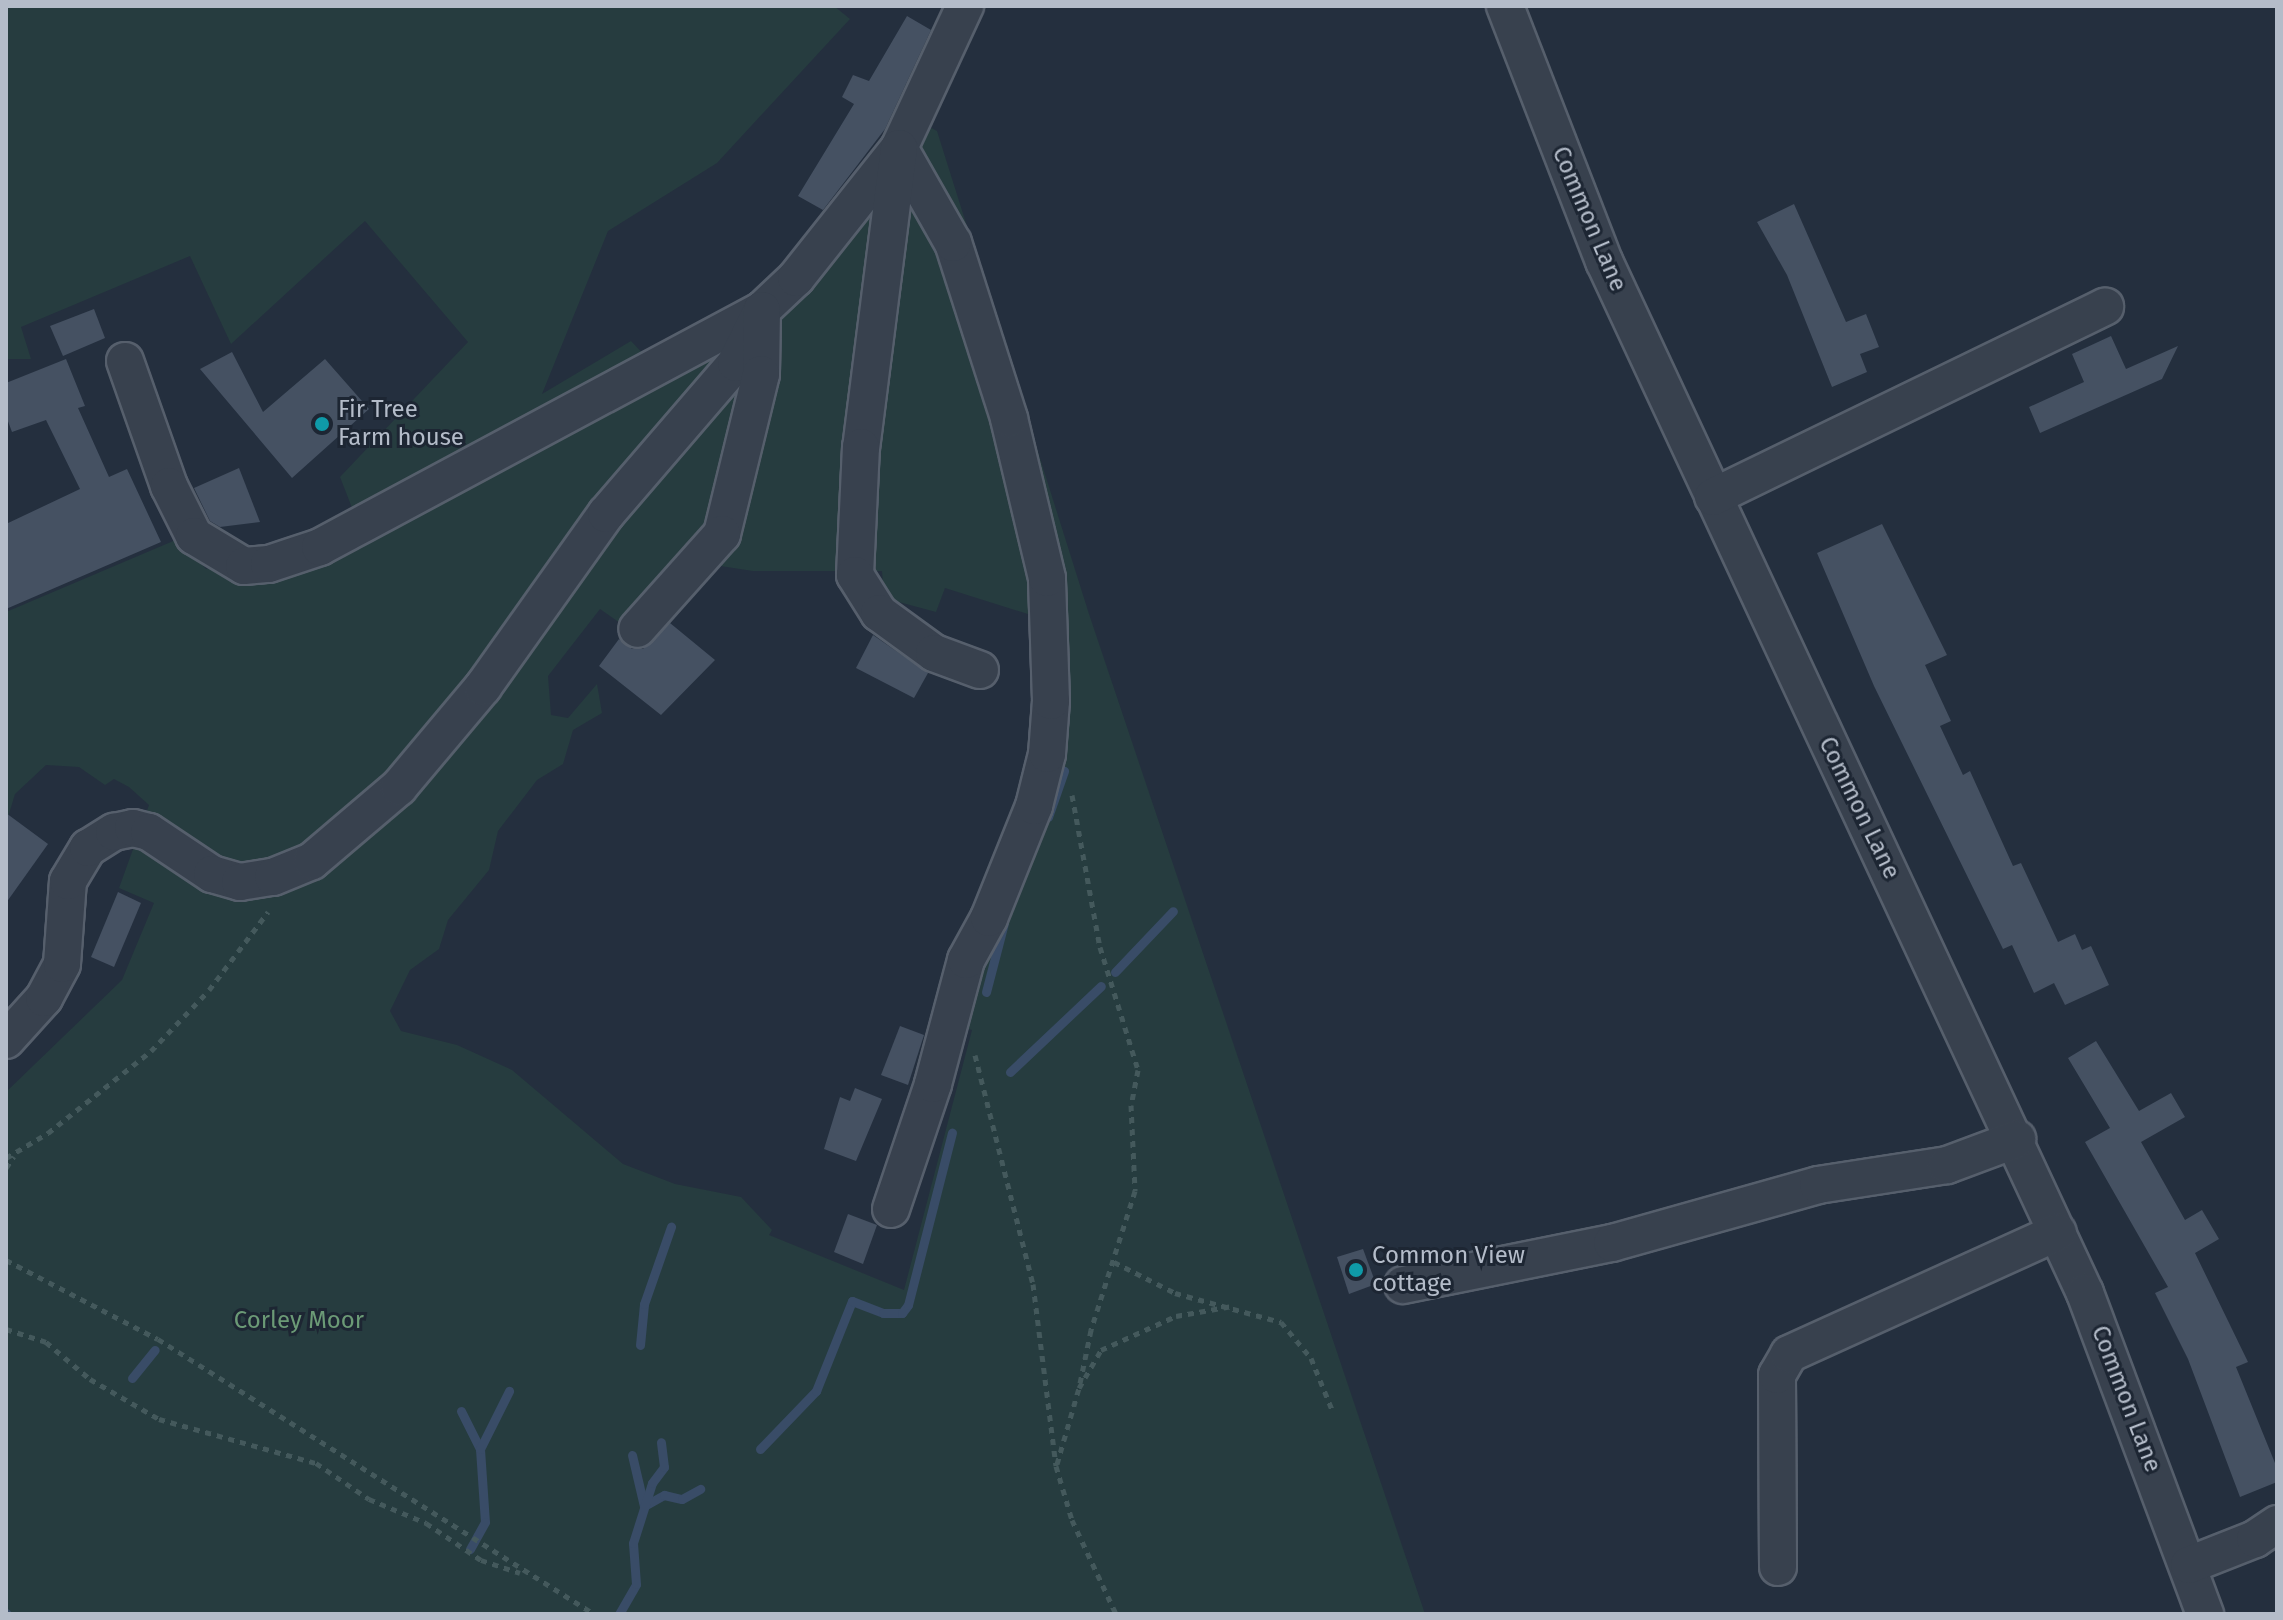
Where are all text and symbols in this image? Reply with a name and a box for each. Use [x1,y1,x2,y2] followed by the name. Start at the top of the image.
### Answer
[1546,142,1632,296] street label: Common Lane
[338,396,464,452] place label: Fir Tree Farm house
[313,415,331,433] marker: Fir Tree Farm house
[1812,732,1906,884] street label: Common Lane
[1372,1242,1525,1298] place label: Common View cottage
[1347,1261,1365,1279] marker: Common View cottage
[234,1307,364,1335] park label: Corley Moor
[2085,1322,2167,1476] street label: Common Lane

